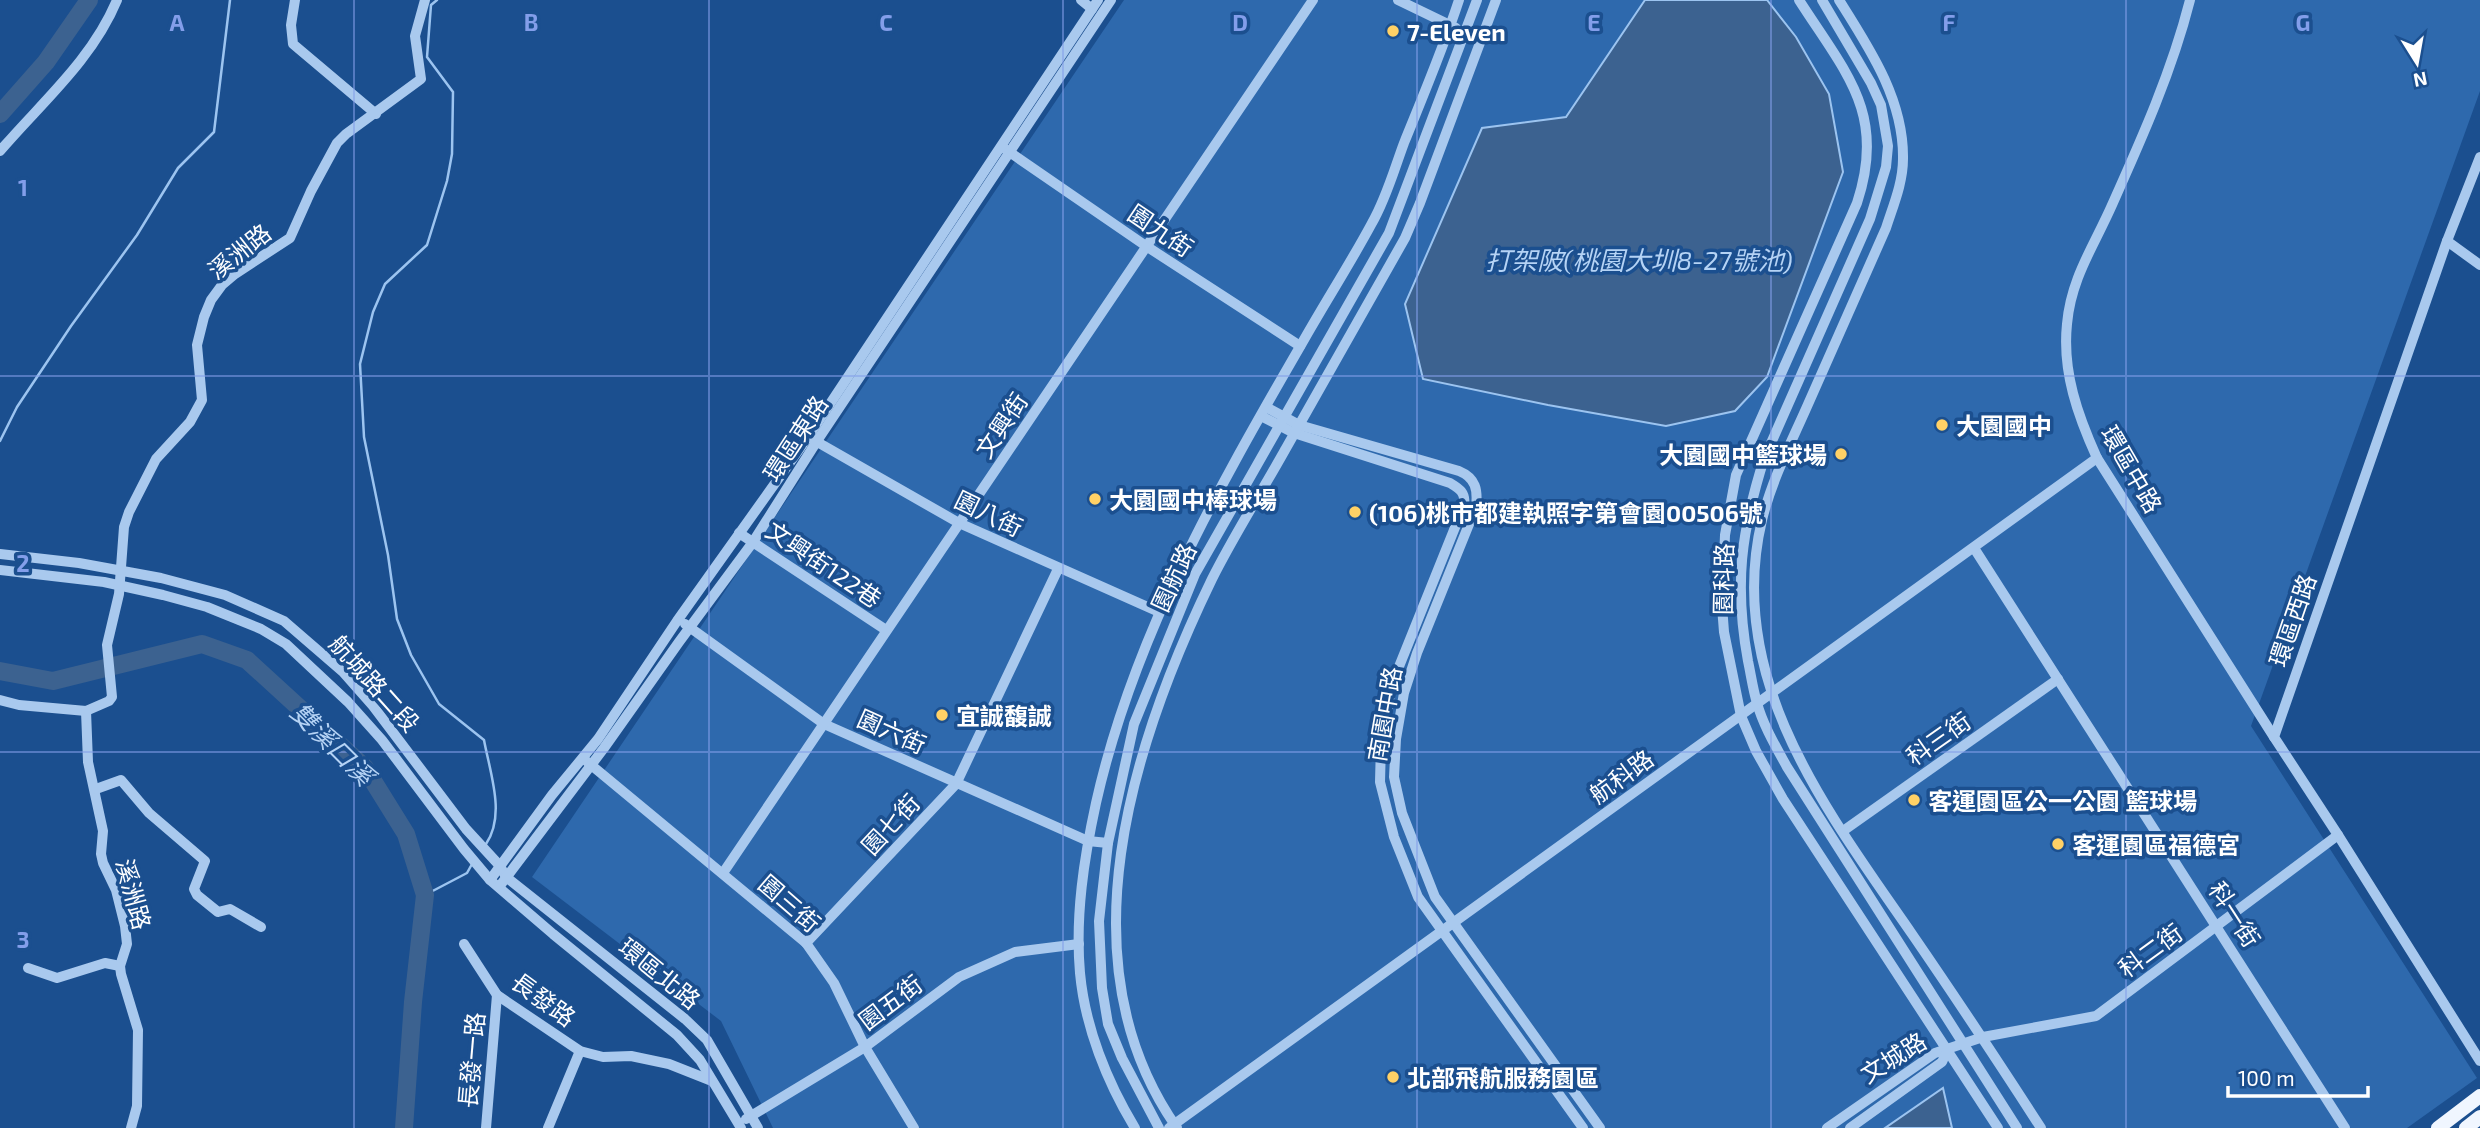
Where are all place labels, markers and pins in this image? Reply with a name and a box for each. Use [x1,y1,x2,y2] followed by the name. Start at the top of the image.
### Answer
[1407,17,1506,46] place label: 7-Eleven
[1385,23,1401,39] marker: 7-Eleven
[1956,411,2052,440] place label: 大園國中
[1934,417,1950,433] marker: 大園國中
[1659,440,1827,469] place label: 大園國中籃球場
[1833,446,1849,462] marker: 大園國中籃球場
[1109,485,1277,514] place label: 大園國中棒球場
[1087,491,1103,507] marker: 大園國中棒球場
[1369,498,1763,527] place label: (106)桃市都建執照字第會園00506號
[1347,504,1363,520] marker: (106)桃市都建執照字第會園00506號
[956,701,1052,730] place label: 宜誠馥誠
[934,707,950,723] marker: 宜誠馥誠
[1928,786,2197,815] place label: 客運園區公一公園 籃球場
[1906,792,1922,808] marker: 客運園區公一公園 籃球場
[2072,830,2240,859] place label: 客運園區福德宮
[2050,836,2066,852] marker: 客運園區福德宮
[1407,1063,1599,1092] place label: 北部飛航服務園區
[1385,1069,1401,1085] marker: 北部飛航服務園區

